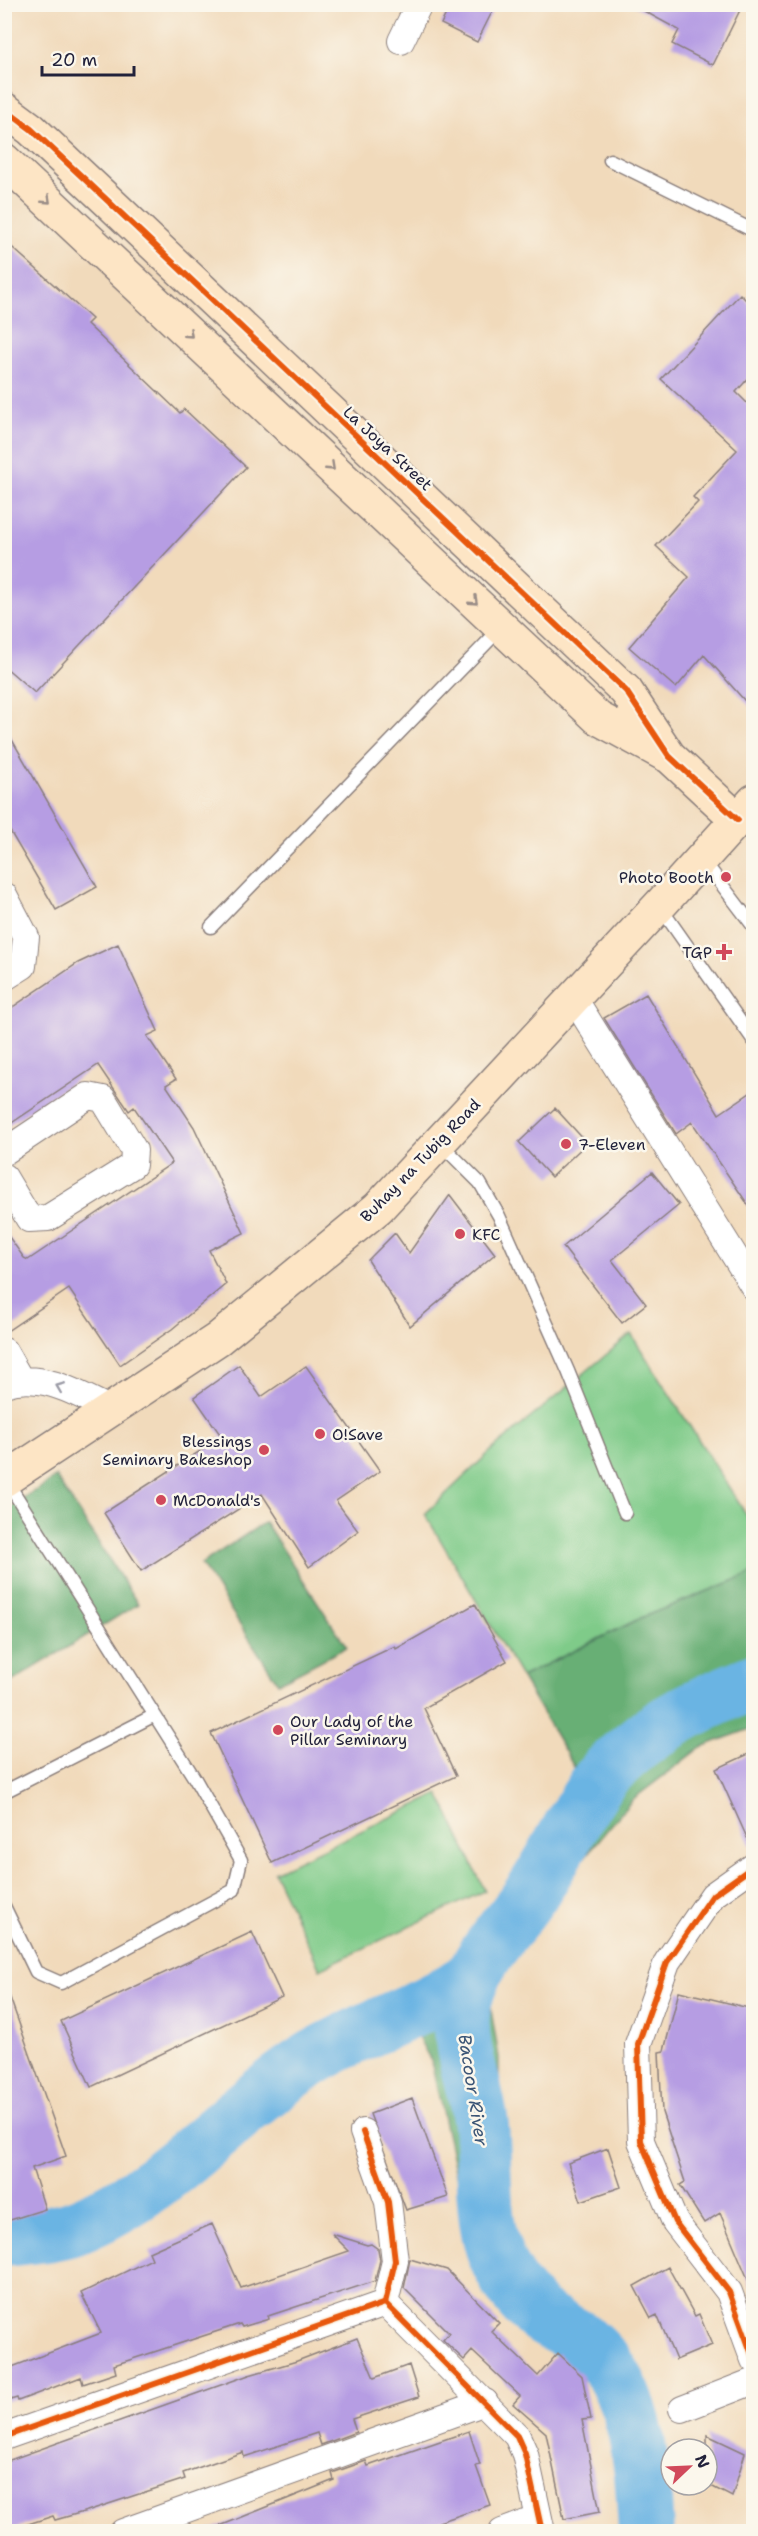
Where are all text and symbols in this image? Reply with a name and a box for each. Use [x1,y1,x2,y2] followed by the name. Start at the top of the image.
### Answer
[42,39,134,77] scale bar
[51,48,97,72] text: 20 m
[40,193,51,204] one-way arrow
[183,327,193,338] one-way arrow
[339,402,437,495] street label: La Joya Street
[325,460,335,471] one-way arrow
[466,593,477,604] one-way arrow
[619,867,714,888] place label: Photo Booth
[719,870,733,884] marker: Photo Booth
[682,942,712,963] place label: TGP
[717,945,731,959] marker: TGP
[356,1094,485,1227] street label: Buhay na Tubig Road
[578,1134,646,1155] place label: 7-Eleven
[559,1137,573,1151] marker: 7-Eleven
[472,1224,501,1245] place label: KFC
[453,1227,467,1241] marker: KFC
[55,1381,65,1394] one-way arrow
[332,1424,383,1445] place label: O!Save
[313,1427,327,1441] marker: O!Save
[102,1431,252,1470] place label: Blessings Seminary Bakeshop
[257,1443,271,1457] marker: Blessings Seminary Bakeshop
[173,1490,261,1511] place label: McDonald's
[154,1493,168,1507] marker: McDonald's
[290,1711,413,1750] place label: Our Lady of the Pillar Seminary
[271,1723,285,1737] marker: Our Lady of the Pillar Seminary
[452,2032,494,2148] water label: Bacoor River
[659,2437,719,2497] north arrow
[690,2451,714,2471] text: N

